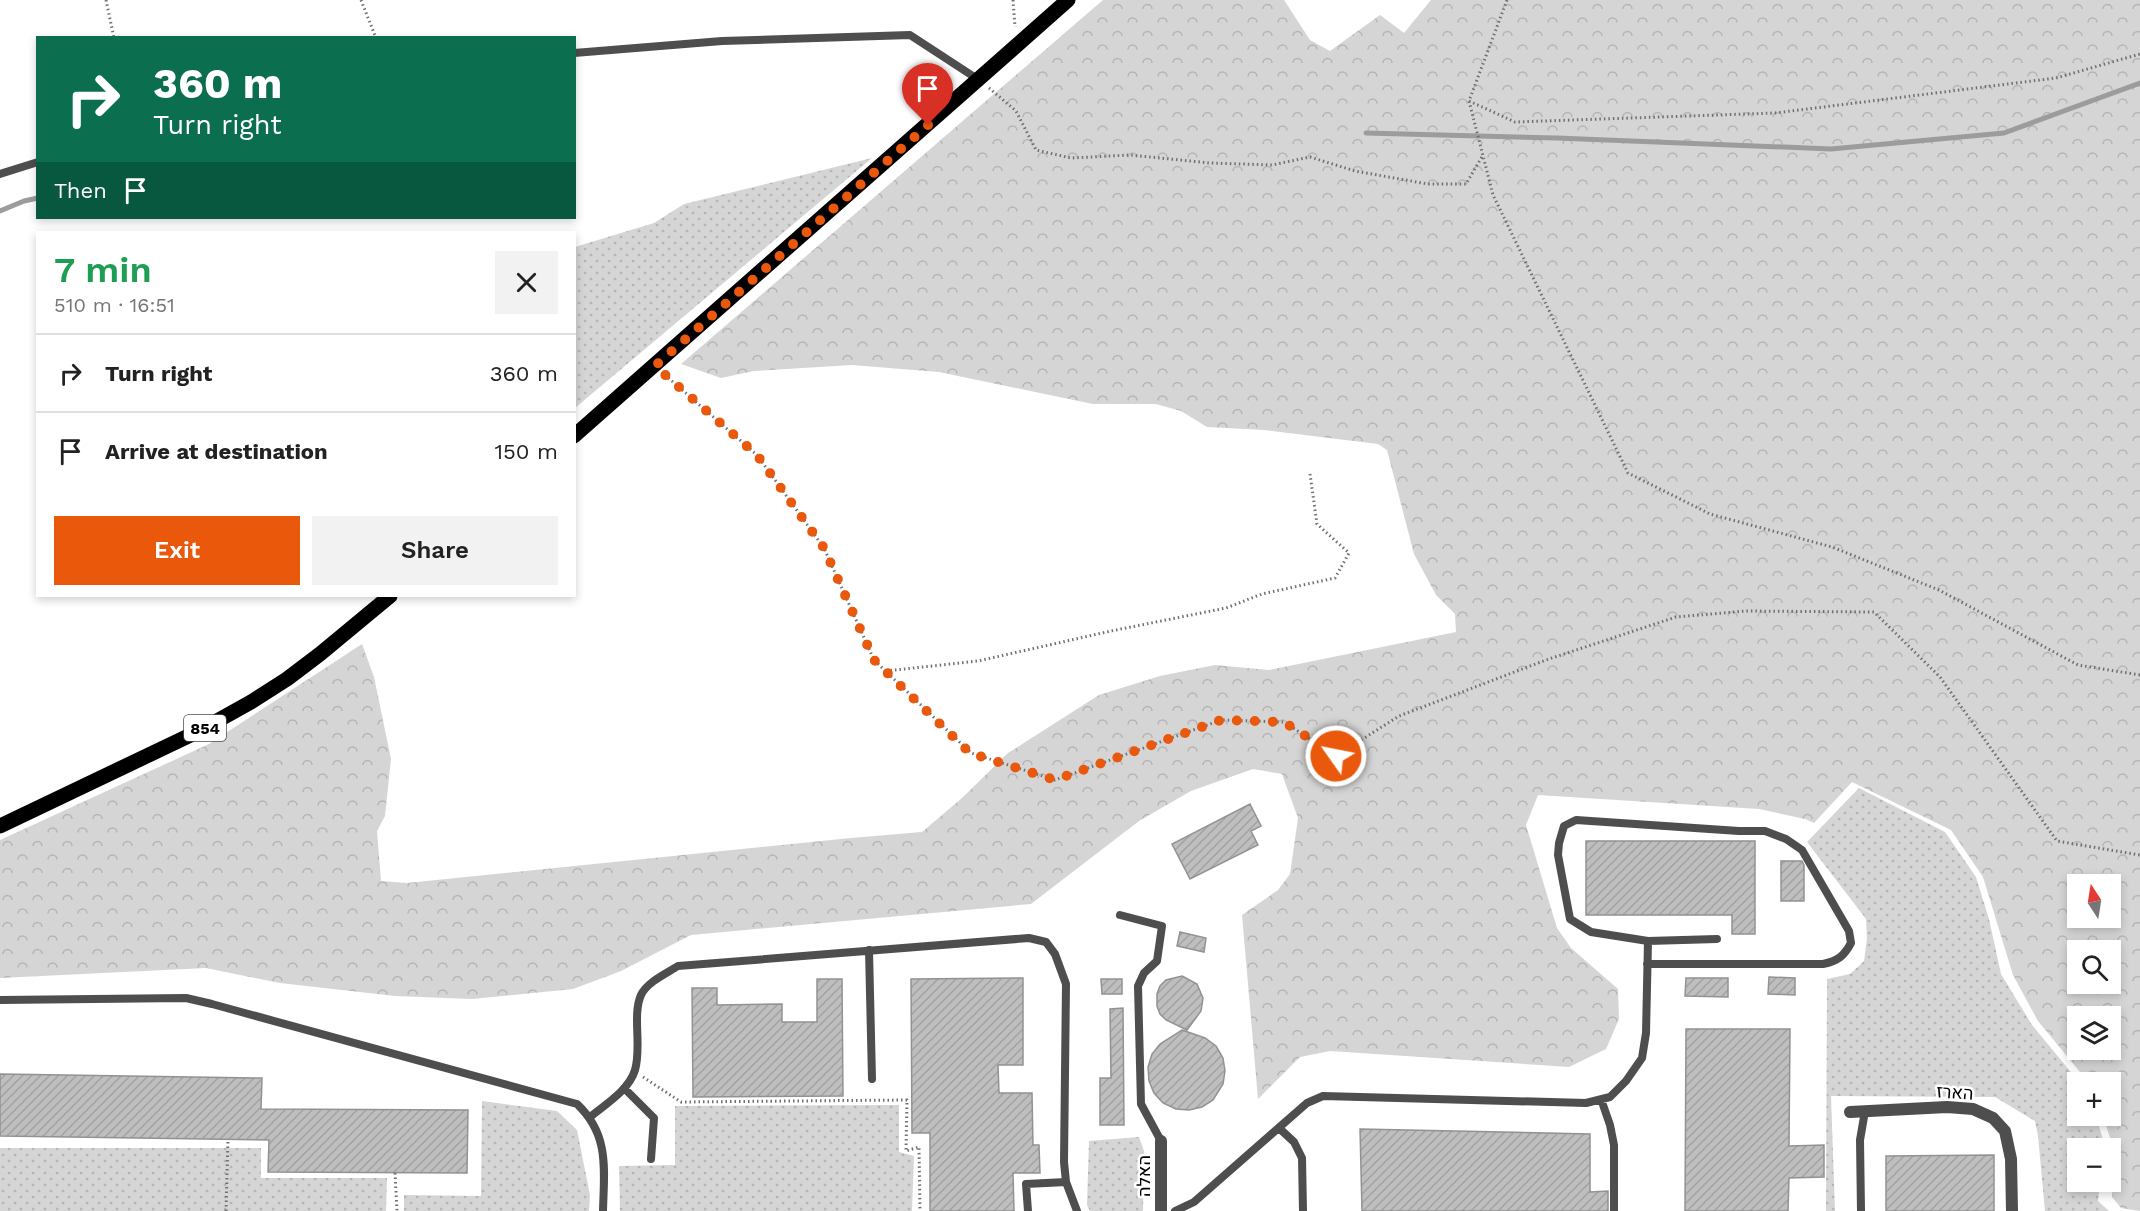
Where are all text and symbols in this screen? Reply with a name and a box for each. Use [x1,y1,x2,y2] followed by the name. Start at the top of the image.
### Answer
[153,59,282,108] text: 360 m
[54,60,132,138] icon: right
[902,63,953,125] pin
[911,72,944,105] icon: arrive
[153,109,282,141] text: Turn right
[119,174,152,207] icon: arrive
[54,178,107,203] text: Then
[54,249,152,291] text: 7 min
[495,251,558,314] button: close
[54,293,175,317] text: 510 m · 16:51
[54,357,87,390] icon: right
[105,361,212,386] text: Turn right
[490,361,558,386] text: 360 m
[54,435,87,468] icon: arrive
[105,439,328,464] text: Arrive at destination
[494,439,558,464] text: 150 m
[54,516,300,585] button: Exit
[312,516,558,585] button: Share
[184,715,226,741] road number: 854
[1304,724,1368,788] position arrow
[2067,874,2121,928] north arrow
[2067,874,2121,1192] map controls
[2067,940,2121,994] button: search
[2067,1006,2121,1060] button: layers
[2067,1072,2121,1126] button: +
[1936,1080,1974,1104] street label: הארז
[2067,1138,2121,1192] button: −
[1133,1155,1154,1197] street label: האלה

